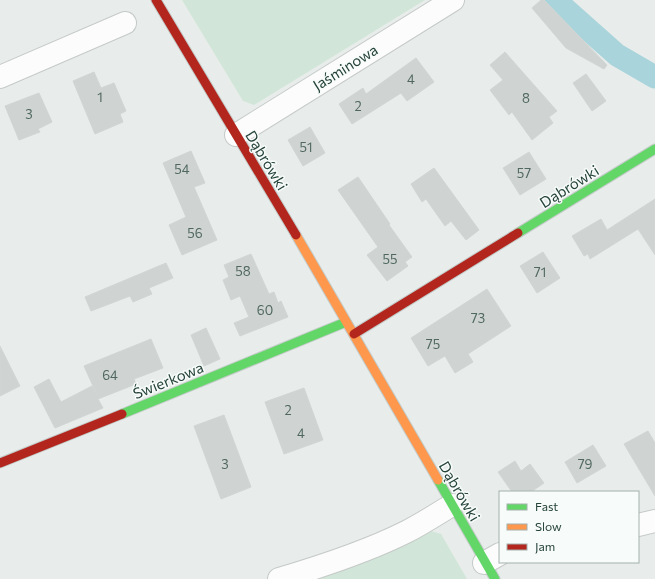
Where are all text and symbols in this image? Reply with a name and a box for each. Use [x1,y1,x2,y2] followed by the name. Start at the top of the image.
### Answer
[309,40,381,94] street label: Jaśminowa
[407,71,415,87] house number: 4
[97,89,103,105] house number: 1
[522,90,530,106] house number: 8
[354,98,362,114] house number: 2
[25,106,33,122] house number: 3
[242,127,292,193] street label: Dąbrówki
[299,139,313,155] house number: 51
[174,161,190,177] house number: 54
[536,161,602,211] street label: Dąbrówki
[517,165,531,181] house number: 57
[187,225,203,241] house number: 56
[383,251,397,267] house number: 55
[235,263,251,279] house number: 58
[534,264,546,280] house number: 71
[257,302,273,318] house number: 60
[471,310,485,326] house number: 73
[426,336,440,352] house number: 75
[130,357,206,402] street label: Świerkowa
[102,367,118,383] house number: 64
[284,402,292,418] house number: 2
[297,425,305,441] house number: 4
[221,456,229,472] house number: 3
[578,456,592,472] house number: 79
[436,458,484,524] street label: Dąbrówki
[499,491,639,563] legend
[535,499,558,513] text: Fast
[535,519,562,533] text: Slow
[535,539,555,554] text: Jam

